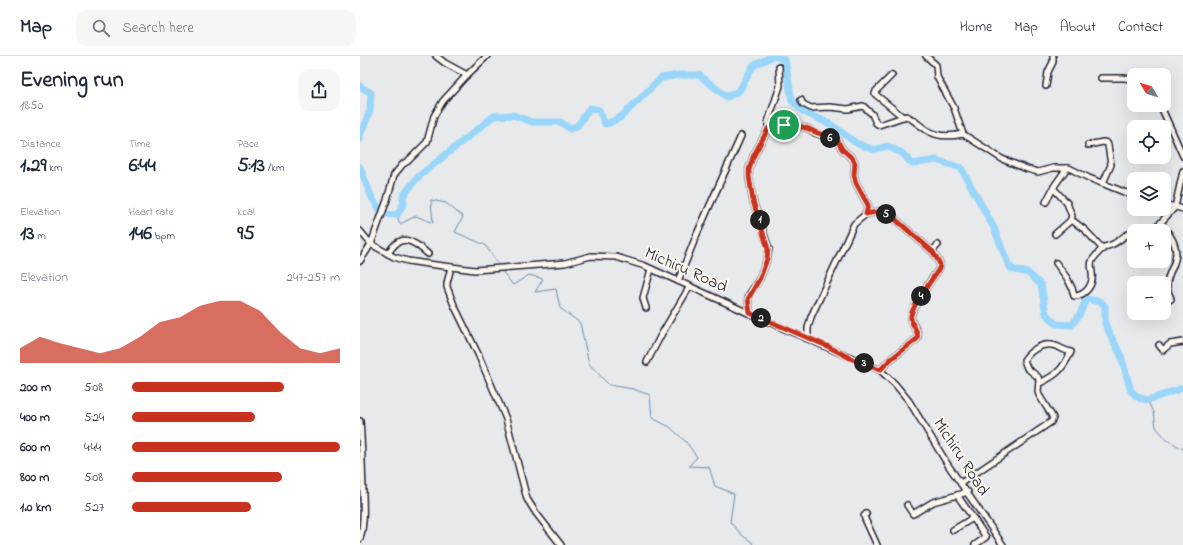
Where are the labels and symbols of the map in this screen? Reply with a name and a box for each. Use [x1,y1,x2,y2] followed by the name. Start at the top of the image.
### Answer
[1127,68,1171,112] north arrow
[767,108,801,142] pin
[820,128,840,148] pin: 6
[876,204,896,224] pin: 5
[750,210,770,230] pin: 1
[641,241,732,300] street label: Michiru Road
[911,286,931,306] pin: 4
[751,308,771,328] pin: 2
[854,353,874,373] pin: 3
[926,413,996,501] street label: Michiru Road

